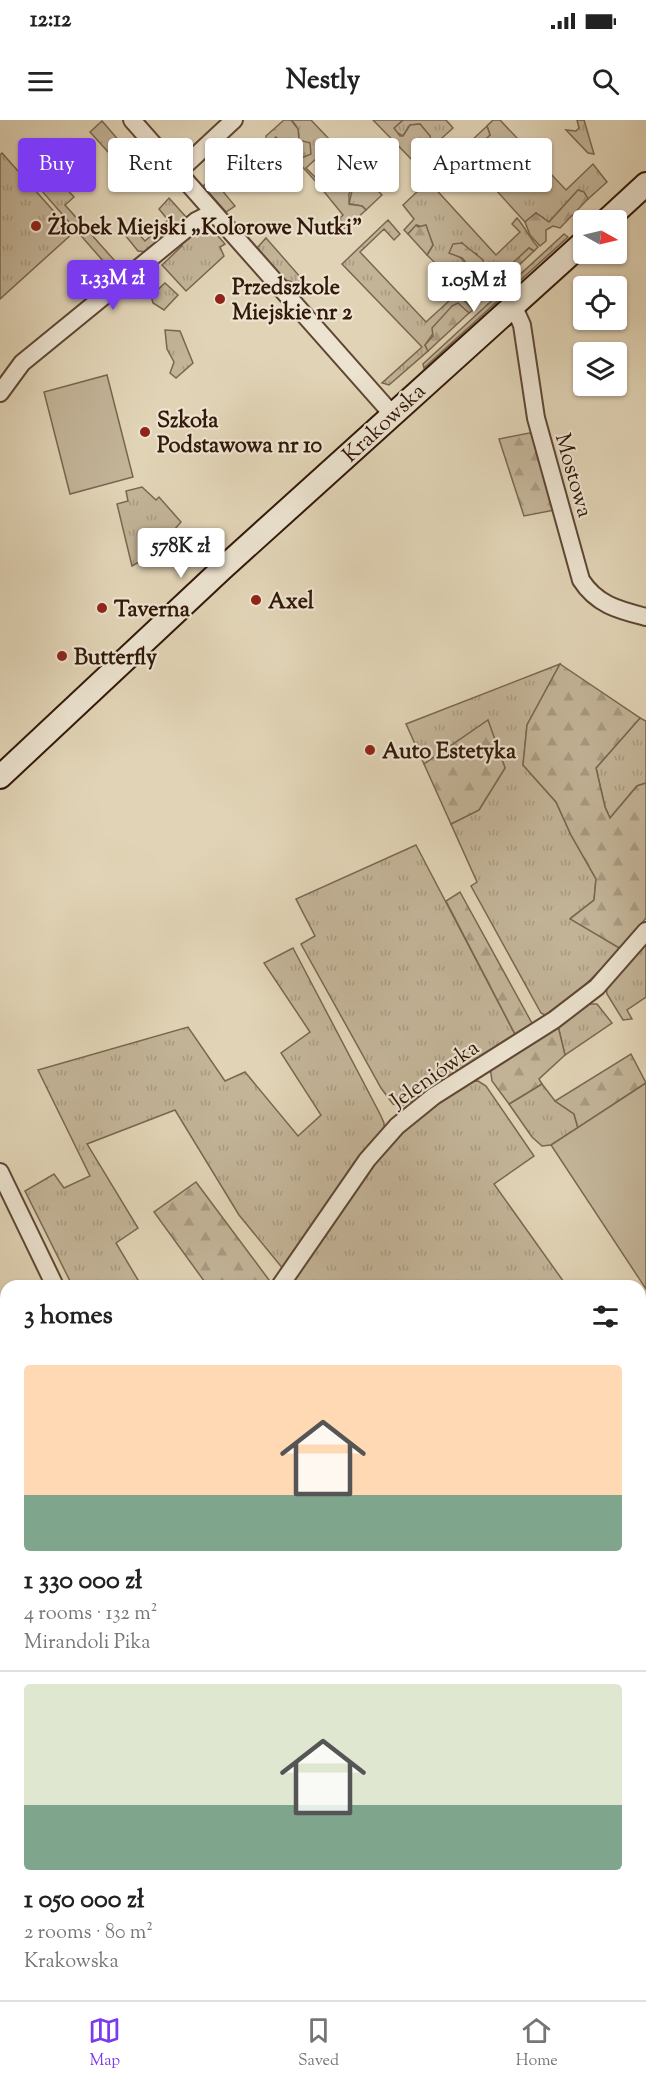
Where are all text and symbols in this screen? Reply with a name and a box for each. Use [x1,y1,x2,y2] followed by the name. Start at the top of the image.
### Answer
[30,5,71,37] text: 12:12
[286,62,360,101] text: Nestly
[24,65,57,98] icon: menu
[589,65,622,98] icon: search
[18,138,96,192] chip: Buy
[108,138,193,192] chip: Rent
[205,138,303,192] chip: Filters
[315,138,399,192] chip: New
[411,138,552,192] chip: Apartment
[573,210,627,264] north arrow
[573,210,627,396] map controls
[48,212,362,245] place label: Żłobek Miejski „Kolorowe Nutki”
[29,219,43,233] marker: Żłobek Miejski „Kolorowe Nutki”
[51,260,175,311] pin: 1.33M zł
[412,262,536,313] pin: 1.05M zł
[81,265,145,294] text: 1.33M zł
[442,267,506,296] text: 1.05M zł
[232,273,353,330] place label: Przedszkole Miejskie nr 2
[573,276,627,330] button: locate
[213,292,227,306] marker: Przedszkole Miejskie nr 2
[573,342,627,396] button: layers
[336,377,434,471] street label: Krakowska
[157,406,322,463] place label: Szkoła Podstawowa nr 10
[138,425,152,439] marker: Szkoła Podstawowa nr 10
[545,430,599,522] street label: Mostowa
[126,528,236,579] pin: 578K zł
[152,533,210,562] text: 578K zł
[268,587,315,619] place label: Axel
[249,593,263,607] marker: Axel
[114,595,191,627] place label: Taverna
[95,601,109,615] marker: Taverna
[74,643,157,675] place label: Butterfly
[55,649,69,663] marker: Butterfly
[382,737,517,769] place label: Auto Estetyka
[363,743,377,757] marker: Auto Estetyka
[384,1033,487,1118] street label: Jeleniówka
[24,1298,113,1335] text: 3 homes
[589,1300,622,1333] icon: filters
[269,1404,377,1512] icon: home
[24,1563,142,1600] text: 1 330 000 zł
[24,1600,157,1629] text: 4 rooms · 132 m²
[24,1629,151,1658] text: Mirandoli Pika
[269,1723,377,1831] icon: home
[24,1882,144,1919] text: 1 050 000 zł
[24,1919,153,1948] text: 2 rooms · 80 m²
[24,1948,119,1977] text: Krakowska
[88,2014,121,2073] tab: Map
[298,2014,339,2073] tab: Saved
[516,2014,558,2073] tab: Home

